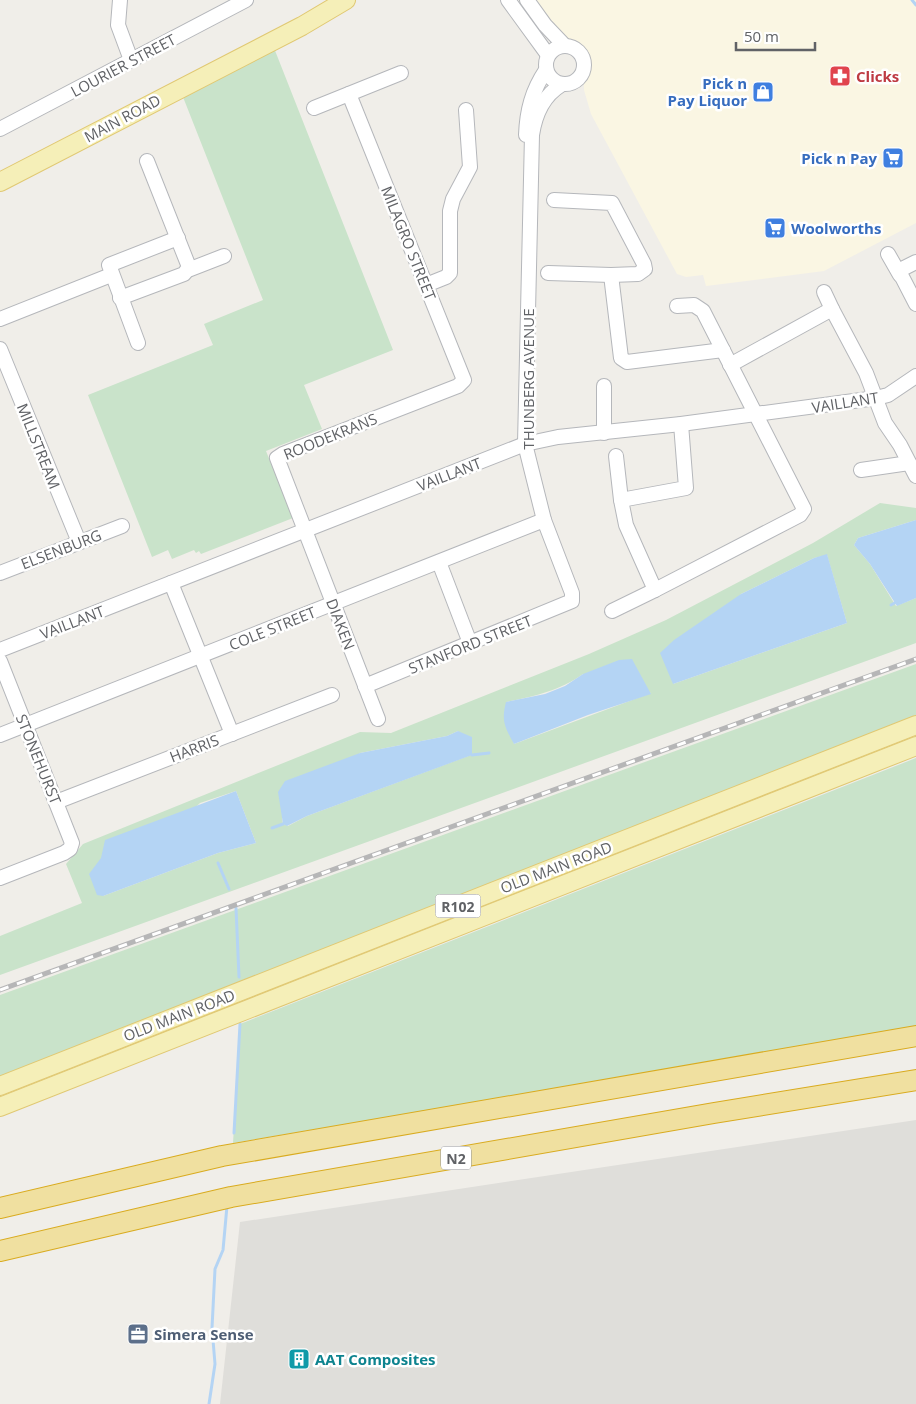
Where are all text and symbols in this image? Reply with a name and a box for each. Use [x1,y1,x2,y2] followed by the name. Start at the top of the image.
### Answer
[736,20,815,52] scale bar
[744,26,779,46] text: 50 m
[67,29,180,101] street label: LOURIER STREET
[828,64,852,88] pharmacy icon: Clicks
[856,66,899,86] place label: Clicks
[668,73,747,110] place label: Pick n Pay Liquor
[751,80,775,104] shop icon: Pick n Pay Liquor
[80,90,164,146] street label: MAIN ROAD
[881,146,905,170] supermarket icon: Pick n Pay
[801,148,877,168] place label: Pick n Pay
[377,183,441,304] street label: MILAGRO STREET
[763,216,787,240] supermarket icon: Woolworths
[791,218,881,238] place label: Woolworths
[518,309,538,449] street label: THUNBERG AVENUE
[810,387,881,417] street label: VAILLANT
[13,400,65,492] street label: MILLSTREAM
[280,408,380,464] street label: ROODEKRANS
[414,452,485,495] street label: VAILLANT
[18,524,104,574] street label: ELSENBURG
[322,596,360,652] street label: DIAKEN
[37,600,108,643] street label: VAILLANT
[226,601,319,654] street label: COLE STREET
[405,610,535,678] street label: STANFORD STREET
[12,711,66,808] street label: STONEHURST
[166,729,222,767] street label: HARRIS
[497,837,615,897] street label: OLD MAIN ROAD
[436,894,480,918] road number: R102
[120,985,238,1045] street label: OLD MAIN ROAD
[441,1146,471,1170] road number: N2
[126,1322,150,1346] office icon: Simera Sense
[154,1324,254,1344] place label: Simera Sense
[287,1347,311,1371] building icon: AAT Composites
[315,1349,436,1369] place label: AAT Composites

